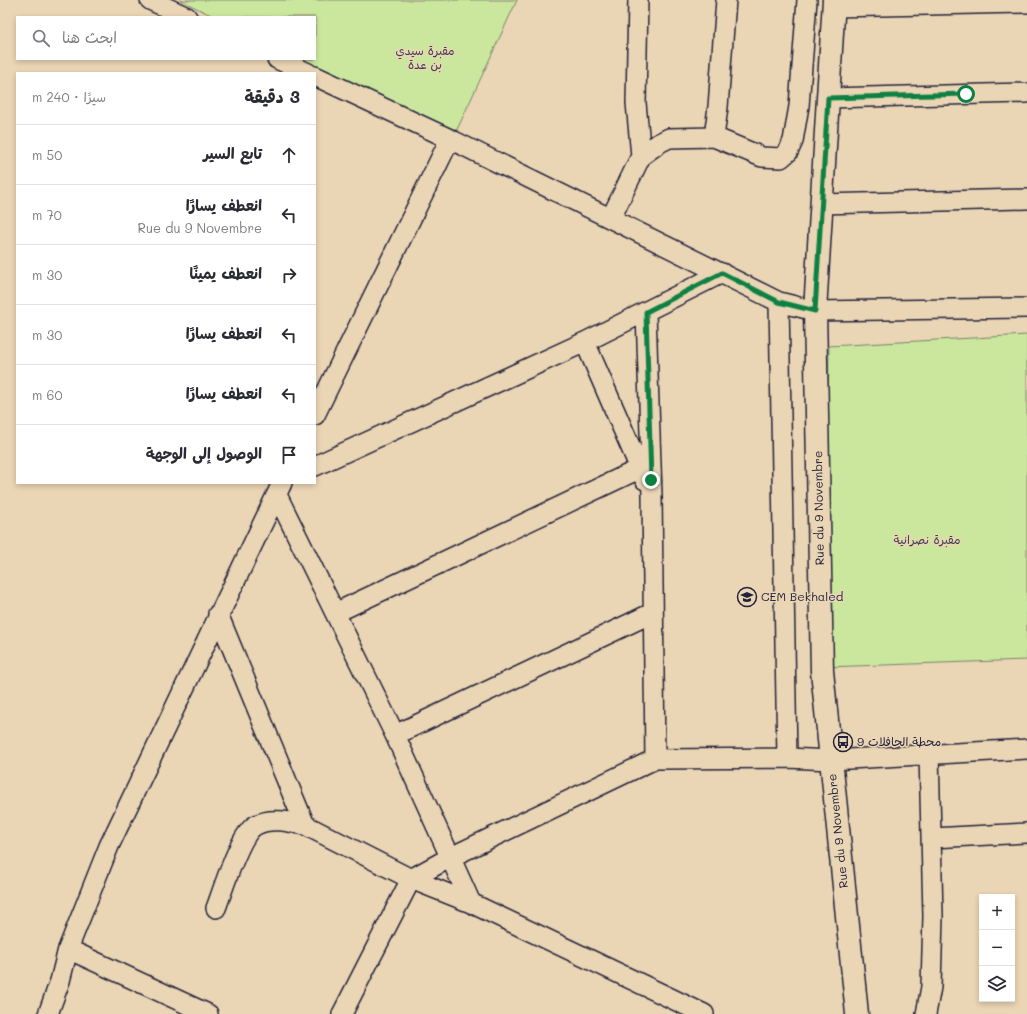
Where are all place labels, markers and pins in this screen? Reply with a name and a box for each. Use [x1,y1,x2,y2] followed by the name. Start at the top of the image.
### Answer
[736,586,758,608] school or university icon: CEM Bekhaled
[761,588,844,604] place label: CEM Bekhaled
[832,731,854,753] bus stop icon: محطة الحافلات 9
[857,733,941,749] place label: محطة الحافلات 9

